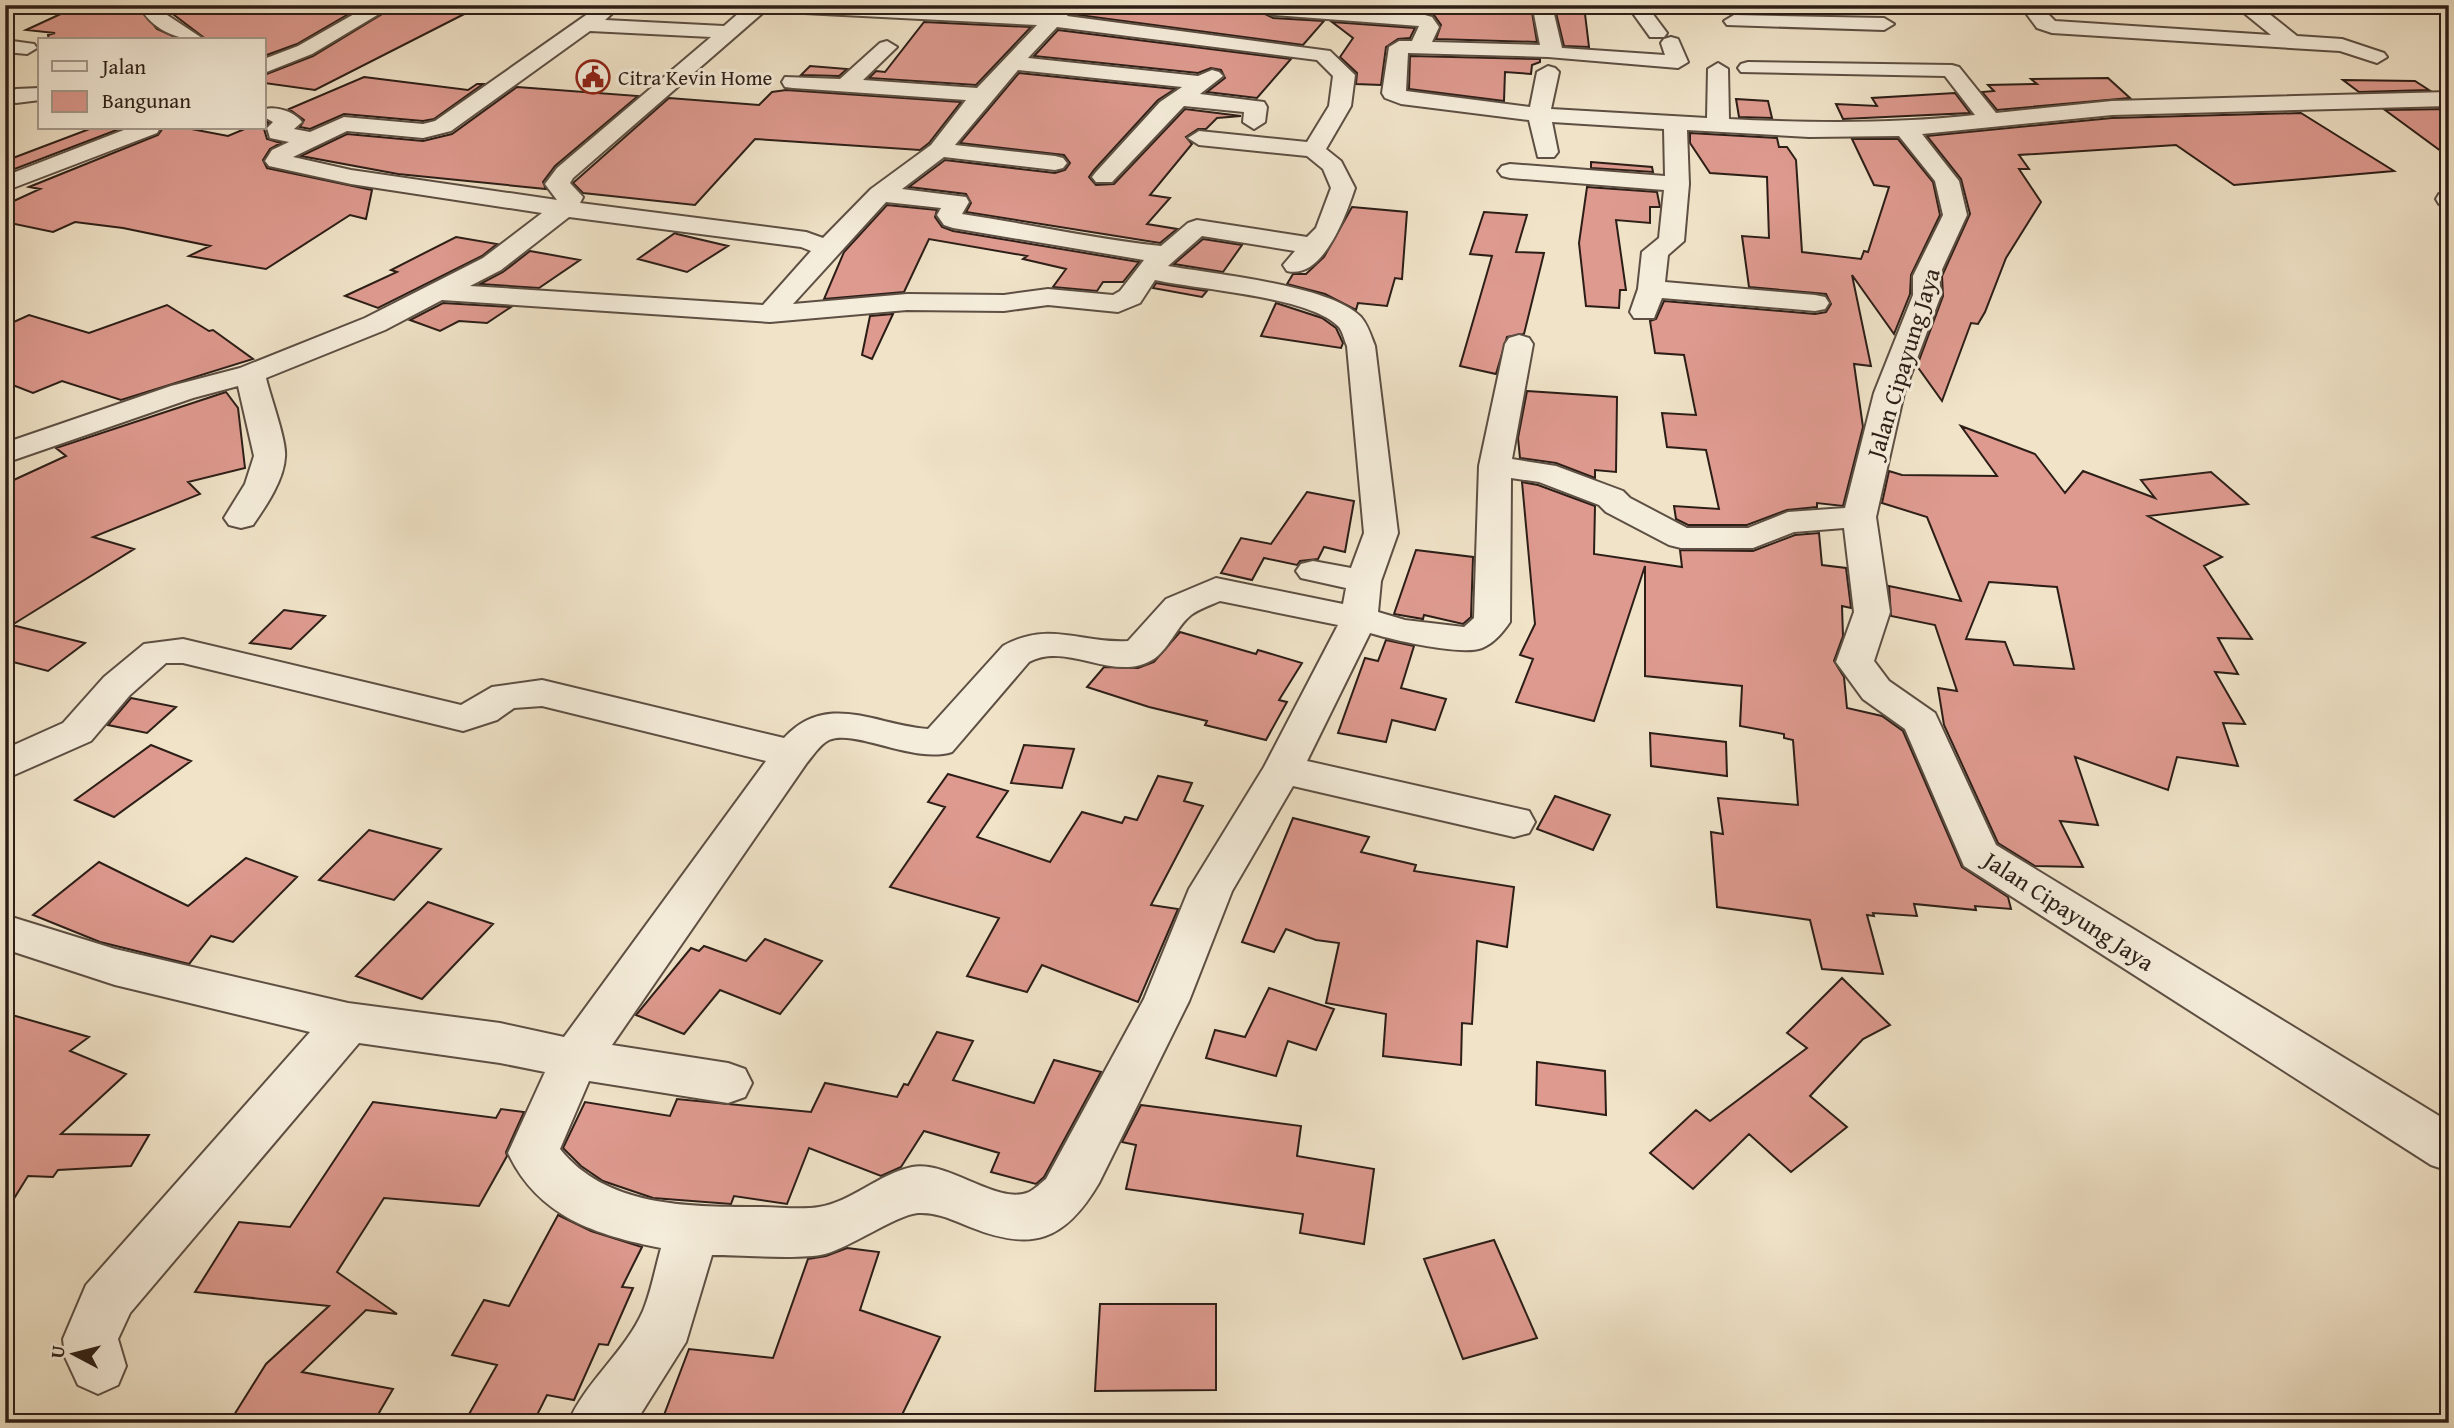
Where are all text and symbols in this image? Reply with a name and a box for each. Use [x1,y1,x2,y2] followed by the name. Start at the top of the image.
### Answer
[38,38,266,130] legend
[99,51,146,82] text: Jalan
[574,58,612,96] public building icon: Citra Kevin Home
[618,62,773,93] place label: Citra Kevin Home
[102,85,191,116] text: Bangunan
[1857,263,1949,465] street label: Jalan Cipayung Jaya
[1974,841,2162,980] street label: Jalan Cipayung Jaya
[38,1320,108,1390] north arrow
[42,1344,72,1360] text: U

